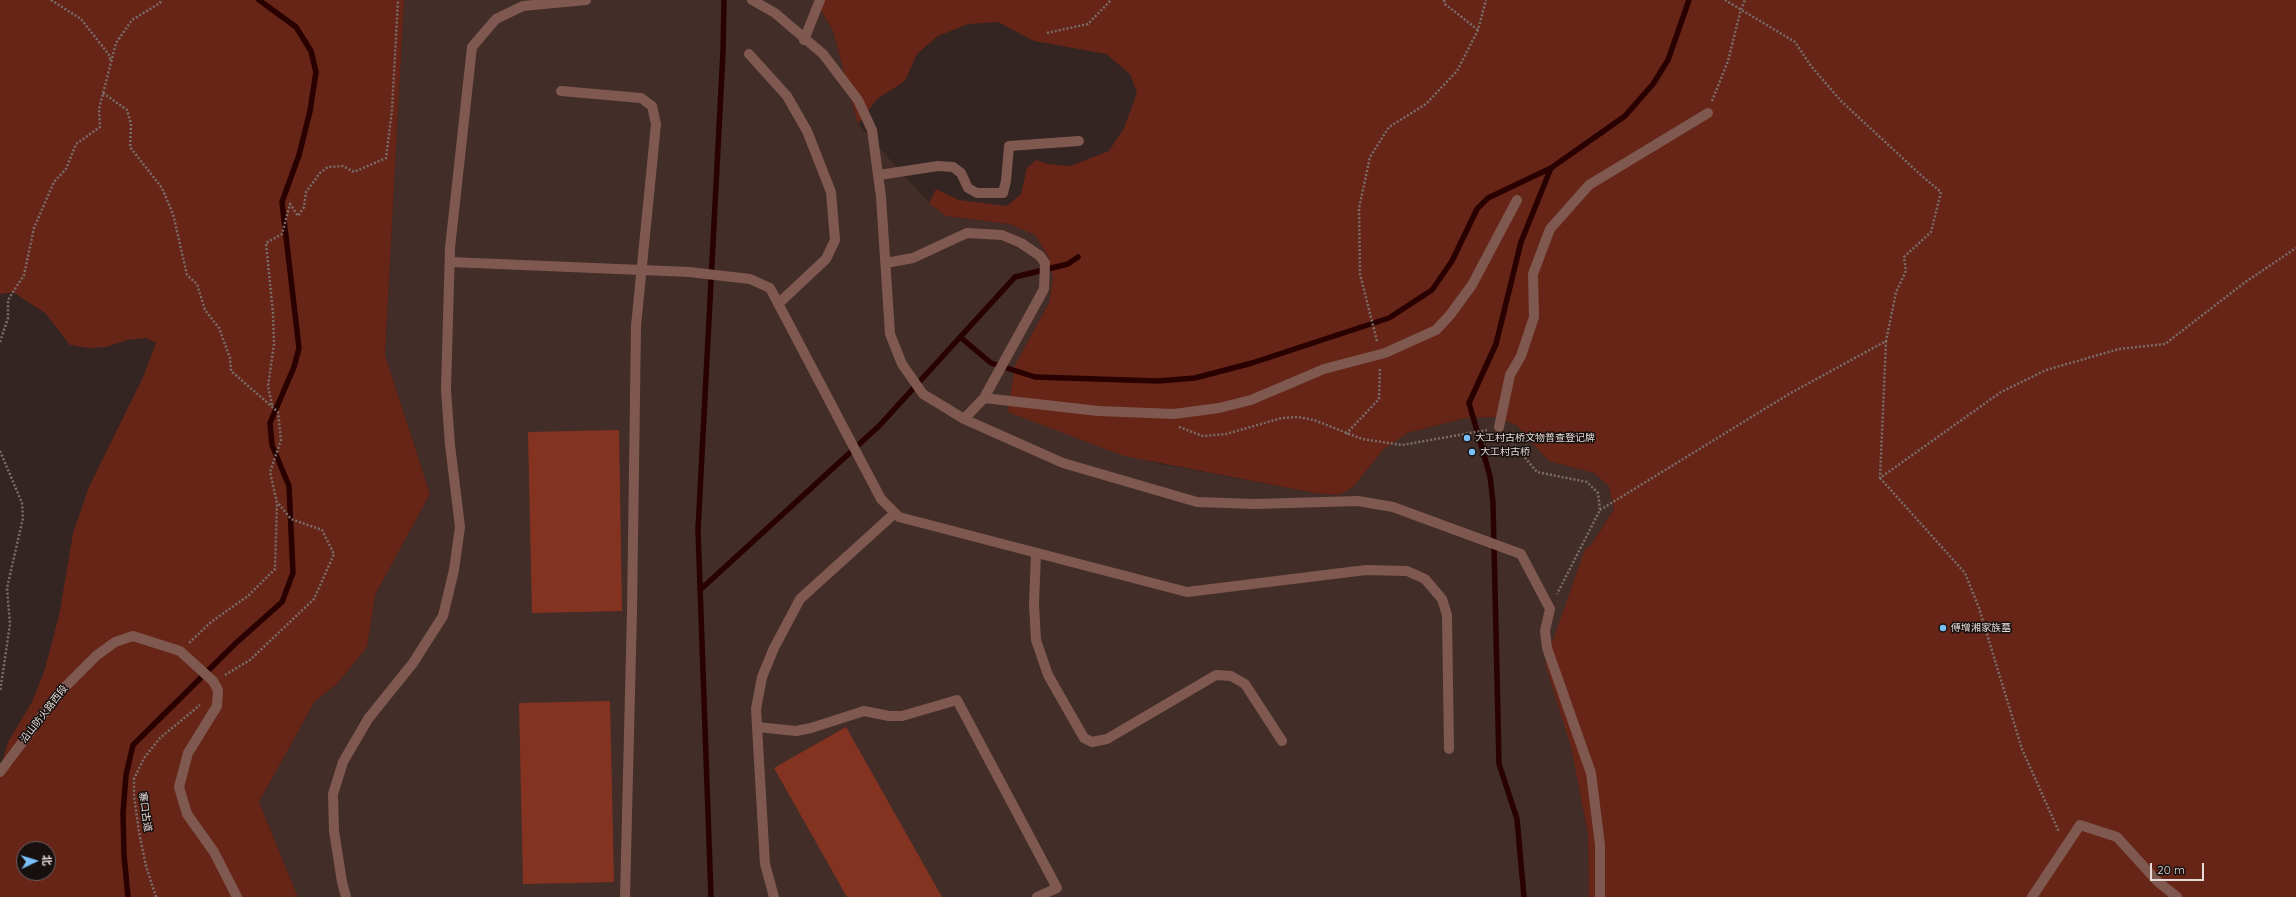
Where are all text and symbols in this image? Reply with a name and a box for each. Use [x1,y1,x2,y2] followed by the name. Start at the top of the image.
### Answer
[1475,432,1595,444] place label: 大工村古桥文物普查登记牌
[1462,433,1472,443] marker: 大工村古桥文物普查登记牌
[1480,446,1530,458] place label: 大工村古桥
[1467,447,1477,457] marker: 大工村古桥
[1951,622,2011,634] place label: 傅增湘家族墓
[1938,623,1948,633] marker: 傅增湘家族墓
[18,683,70,745] street label: 沿山防火路西段
[136,791,154,833] street label: 寨口古道
[16,841,56,881] north arrow
[40,854,54,866] text: 北
[2152,855,2206,881] scale bar
[2157,862,2185,877] text: 20 m

